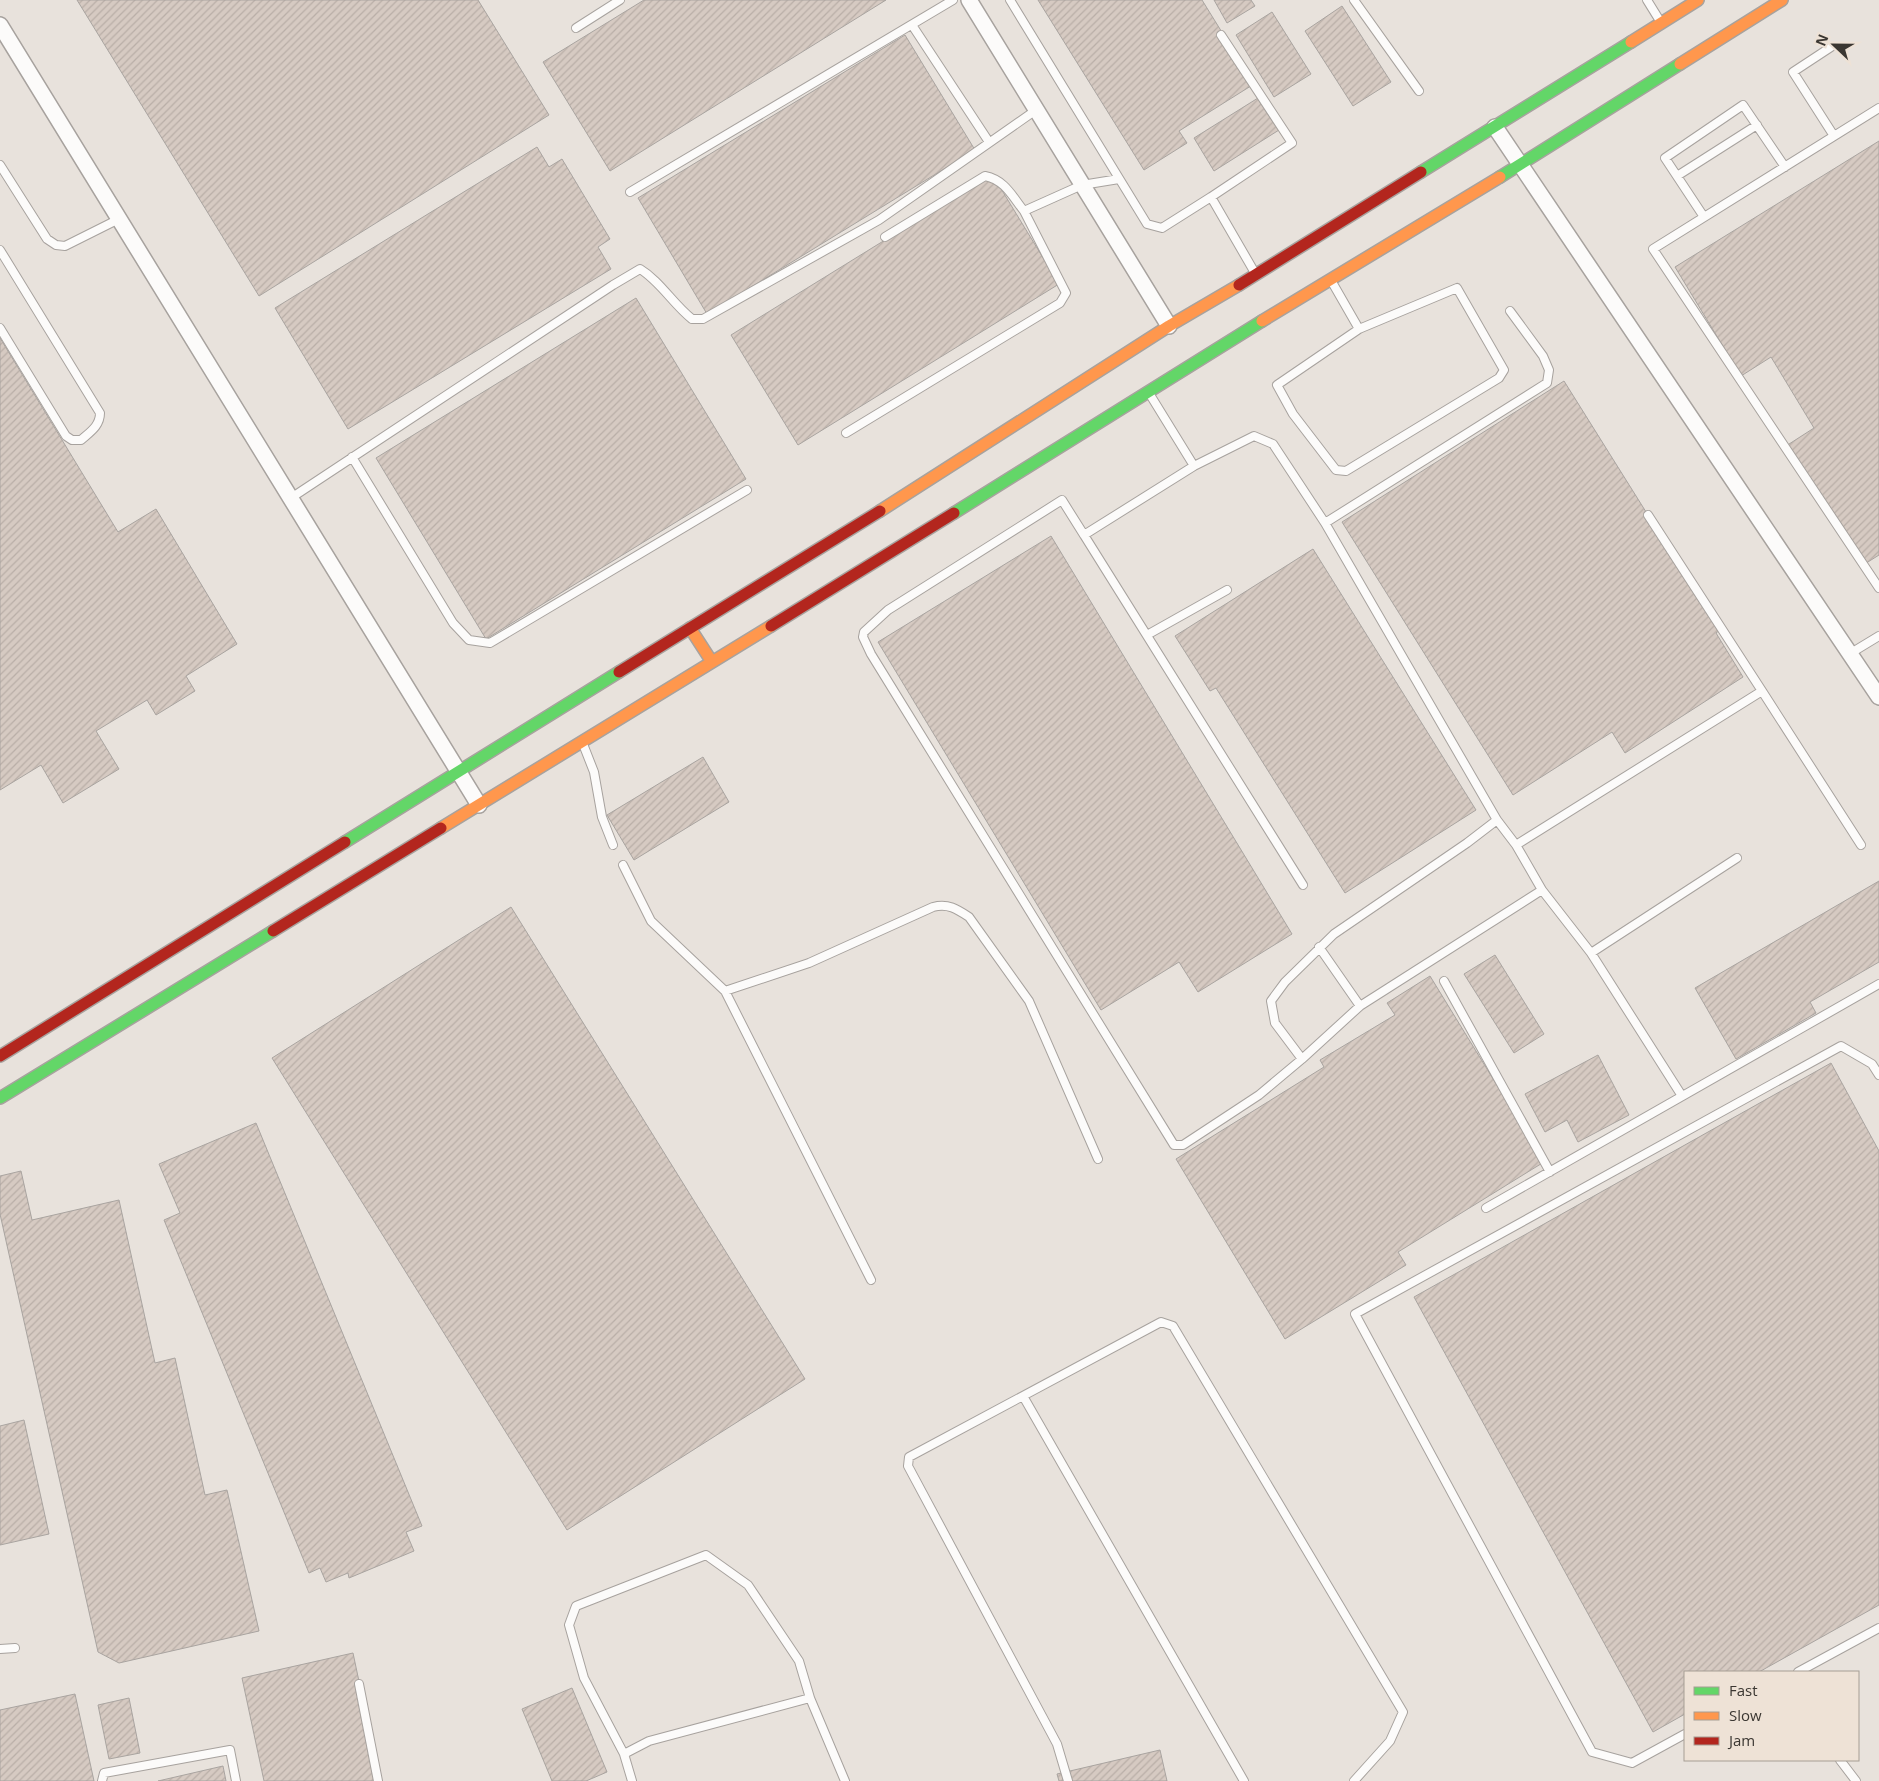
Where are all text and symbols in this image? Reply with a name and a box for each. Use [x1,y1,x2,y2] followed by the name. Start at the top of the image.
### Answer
[1809,20,1859,70] north arrow
[1811,31,1832,49] text: N
[1684,1671,1859,1761] legend
[1729,1680,1758,1700] text: Fast
[1729,1705,1762,1725] text: Slow
[1727,1730,1755,1750] text: Jam

